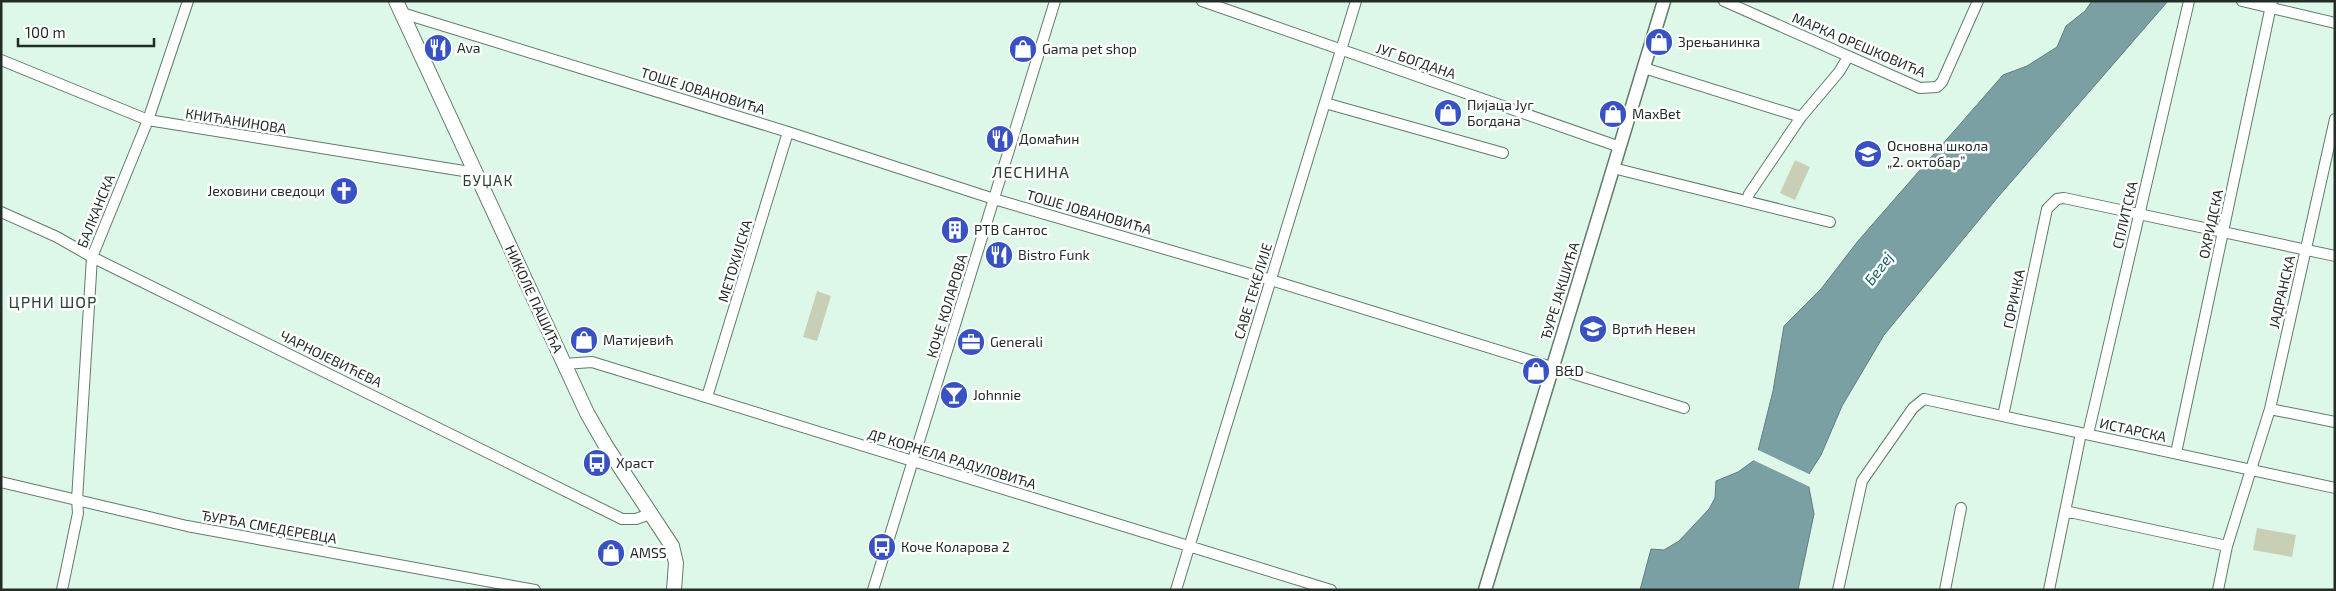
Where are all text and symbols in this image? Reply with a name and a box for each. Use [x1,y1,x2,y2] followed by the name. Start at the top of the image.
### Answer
[1790,9,1929,81] street label: МАРКА ОРЕШКОВИЋА
[18,15,154,47] scale bar
[25,23,66,41] text: 100 m
[1644,27,1674,57] shop icon: Зрењанинка
[423,33,453,63] restaurant icon: Ava
[1678,33,1760,50] place label: Зрењанинка
[1008,34,1038,64] shop icon: Gama pet shop
[457,39,480,56] place label: Ava
[1374,39,1459,82] street label: ЈУГ БОГДАНА
[1042,40,1137,57] place label: Gama pet shop
[639,63,768,118] street label: ТОШЕ ЈОВАНОВИЋА
[1467,96,1534,129] place label: Пијаца Југ Богдана
[1433,98,1463,128] shop icon: Пијаца Југ Богдана
[1598,99,1628,129] shop icon: MaxBet
[184,104,288,137] street label: КНИЋАНИНОВА
[1632,105,1681,122] place label: MaxBet
[985,124,1015,154] restaurant icon: Домаћин
[1019,130,1079,147] place label: Домаћин
[1887,137,1988,170] place label: Основна школа „2. октобар”
[1853,139,1883,169] school or university icon: Основна школа „2. октобар”
[992,162,1070,181] district label: ЛЕСНИНА
[73,171,118,250] street label: БАЛКАНСКА
[463,171,513,189] district label: БУЏАК
[329,176,359,206] church icon: Јеховини сведоци
[2108,179,2141,250] street label: СПЛИТСКА
[207,182,325,199] place label: Јеховини сведоци
[1025,186,1154,238] street label: ТОШЕ ЈОВАНОВИЋА
[2195,187,2226,260] street label: ОХРИДСКА
[940,215,970,245] building icon: РТВ Сантос
[714,217,755,304] street label: МЕТОХИЈСКА
[974,221,1048,238] place label: РТВ Сантос
[984,240,1014,270] restaurant icon: Bistro Funk
[1230,240,1275,341] street label: САВЕ ТЕКЕЛИЈЕ
[1537,240,1583,342] street label: ЂУРЕ ЈАКШИЋА
[502,242,567,356] street label: НИКОЛЕ ПАШИЋА
[1018,246,1090,263] place label: Bistro Funk
[1860,248,1897,289] water label: Бегеј
[923,252,970,360] street label: КОЧЕ КОЛАРОВА
[2265,253,2298,330] street label: ЈАДРАНСКА
[1999,267,2028,330] street label: ГОРИЧКА
[9,292,97,311] district label: ЦРНИ ШОР
[1578,314,1608,344] school or university icon: Вртић Невен
[1612,320,1696,337] place label: Вртић Невен
[569,325,599,355] shop icon: Матијевић
[278,327,385,391] street label: ЧАРНОЈЕВИЋЕВА
[956,327,986,357] office icon: Generali
[603,331,673,348] place label: Матијевић
[990,333,1043,350] place label: Generali
[1521,356,1551,386] shop icon: B&D
[1555,362,1584,379] place label: B&D
[939,380,969,410] bar icon: Johnnie
[973,386,1021,403] place label: Johnnie
[2098,414,2168,445] street label: ИСТАРСКА
[866,425,1039,492] street label: ДР КОРНЕЛА РАДУЛОВИЋА
[582,448,612,478] bus stop icon: Храст
[616,454,654,471] place label: Храст
[200,506,339,547] street label: ЂУРЂА СМЕДЕРЕВЦА
[867,532,897,562] bus stop icon: Коче Коларова 2
[596,538,626,568] shop icon: AMSS
[901,538,1010,555] place label: Коче Коларова 2
[630,544,667,561] place label: AMSS

